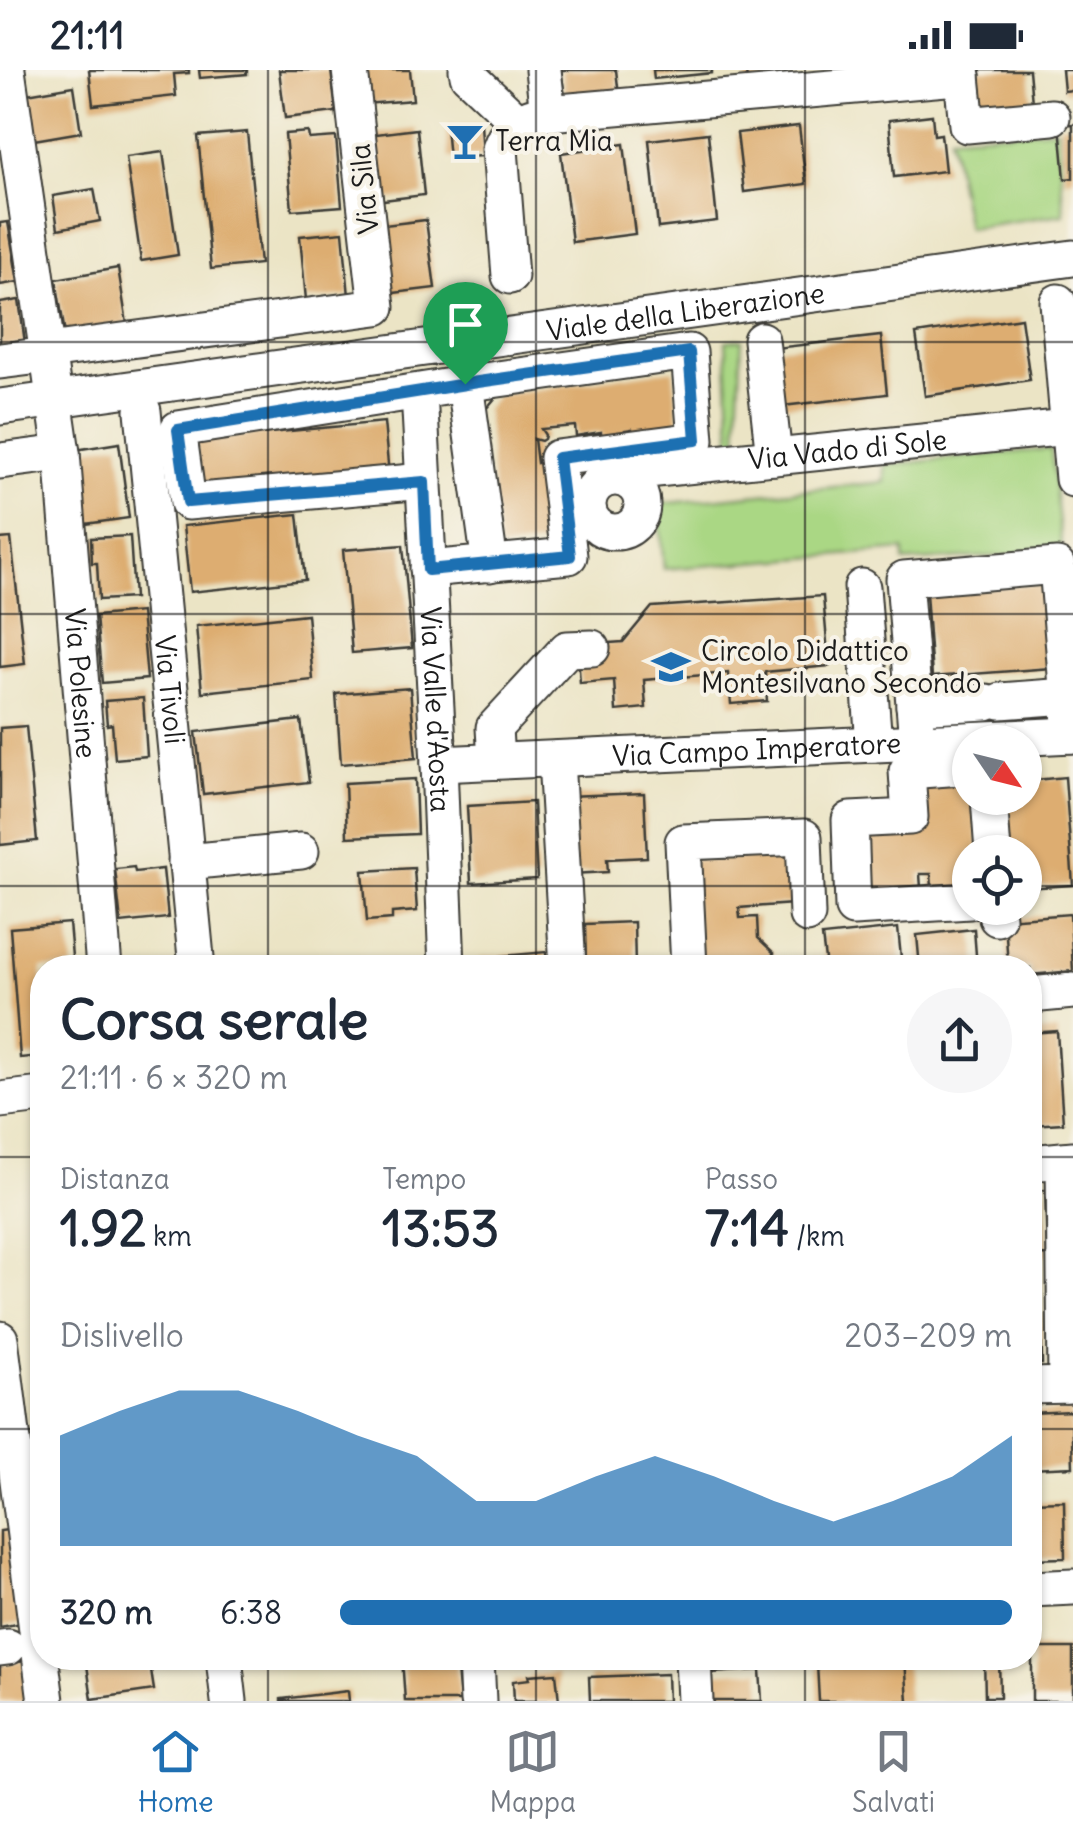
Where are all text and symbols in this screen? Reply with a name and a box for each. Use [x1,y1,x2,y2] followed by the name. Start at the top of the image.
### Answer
[50,12,125,59] text: 21:11
[444,120,486,162] bar icon: Terra Mia
[495,123,613,159] place label: Terra Mia
[341,142,387,236] street label: Via Sila
[544,275,827,349] street label: Viale della Liberazione
[423,282,508,385] pin
[438,297,493,352] icon: arrive
[746,421,949,478] street label: Via Vado di Sole
[413,606,459,813] street label: Via Valle d'Aosta
[57,607,105,760] street label: Via Polesine
[701,633,982,701] place label: Circolo Didattico Montesilvano Secondo
[147,634,193,746] street label: Via Tivoli
[650,646,692,688] school or university icon: Circolo Didattico Montesilvano Secondo
[611,725,902,774] street label: Via Campo Imperatore
[952,725,1042,815] north arrow
[952,725,1042,925] map controls
[952,835,1042,925] button: locate
[60,985,368,1054] text: Corsa serale
[907,988,1012,1093] button: share
[60,1057,288,1098] text: 21:11 · 6 × 320 m
[60,1161,170,1197] text: Distanza
[382,1161,466,1197] text: Tempo
[705,1161,778,1197] text: Passo
[60,1197,146,1260] text: 1.92
[382,1197,499,1260] text: 13:53
[705,1197,789,1260] text: 7:14
[146,1218,192,1254] text: km
[789,1218,845,1254] text: /km
[60,1315,184,1356] text: Dislivello
[844,1315,1012,1356] text: 203–209 m
[60,1592,152,1633] text: 320 m
[220,1592,282,1633] text: 6:38
[138,1724,214,1820] tab: Home
[490,1724,576,1820] tab: Mappa
[852,1724,935,1820] tab: Salvati

